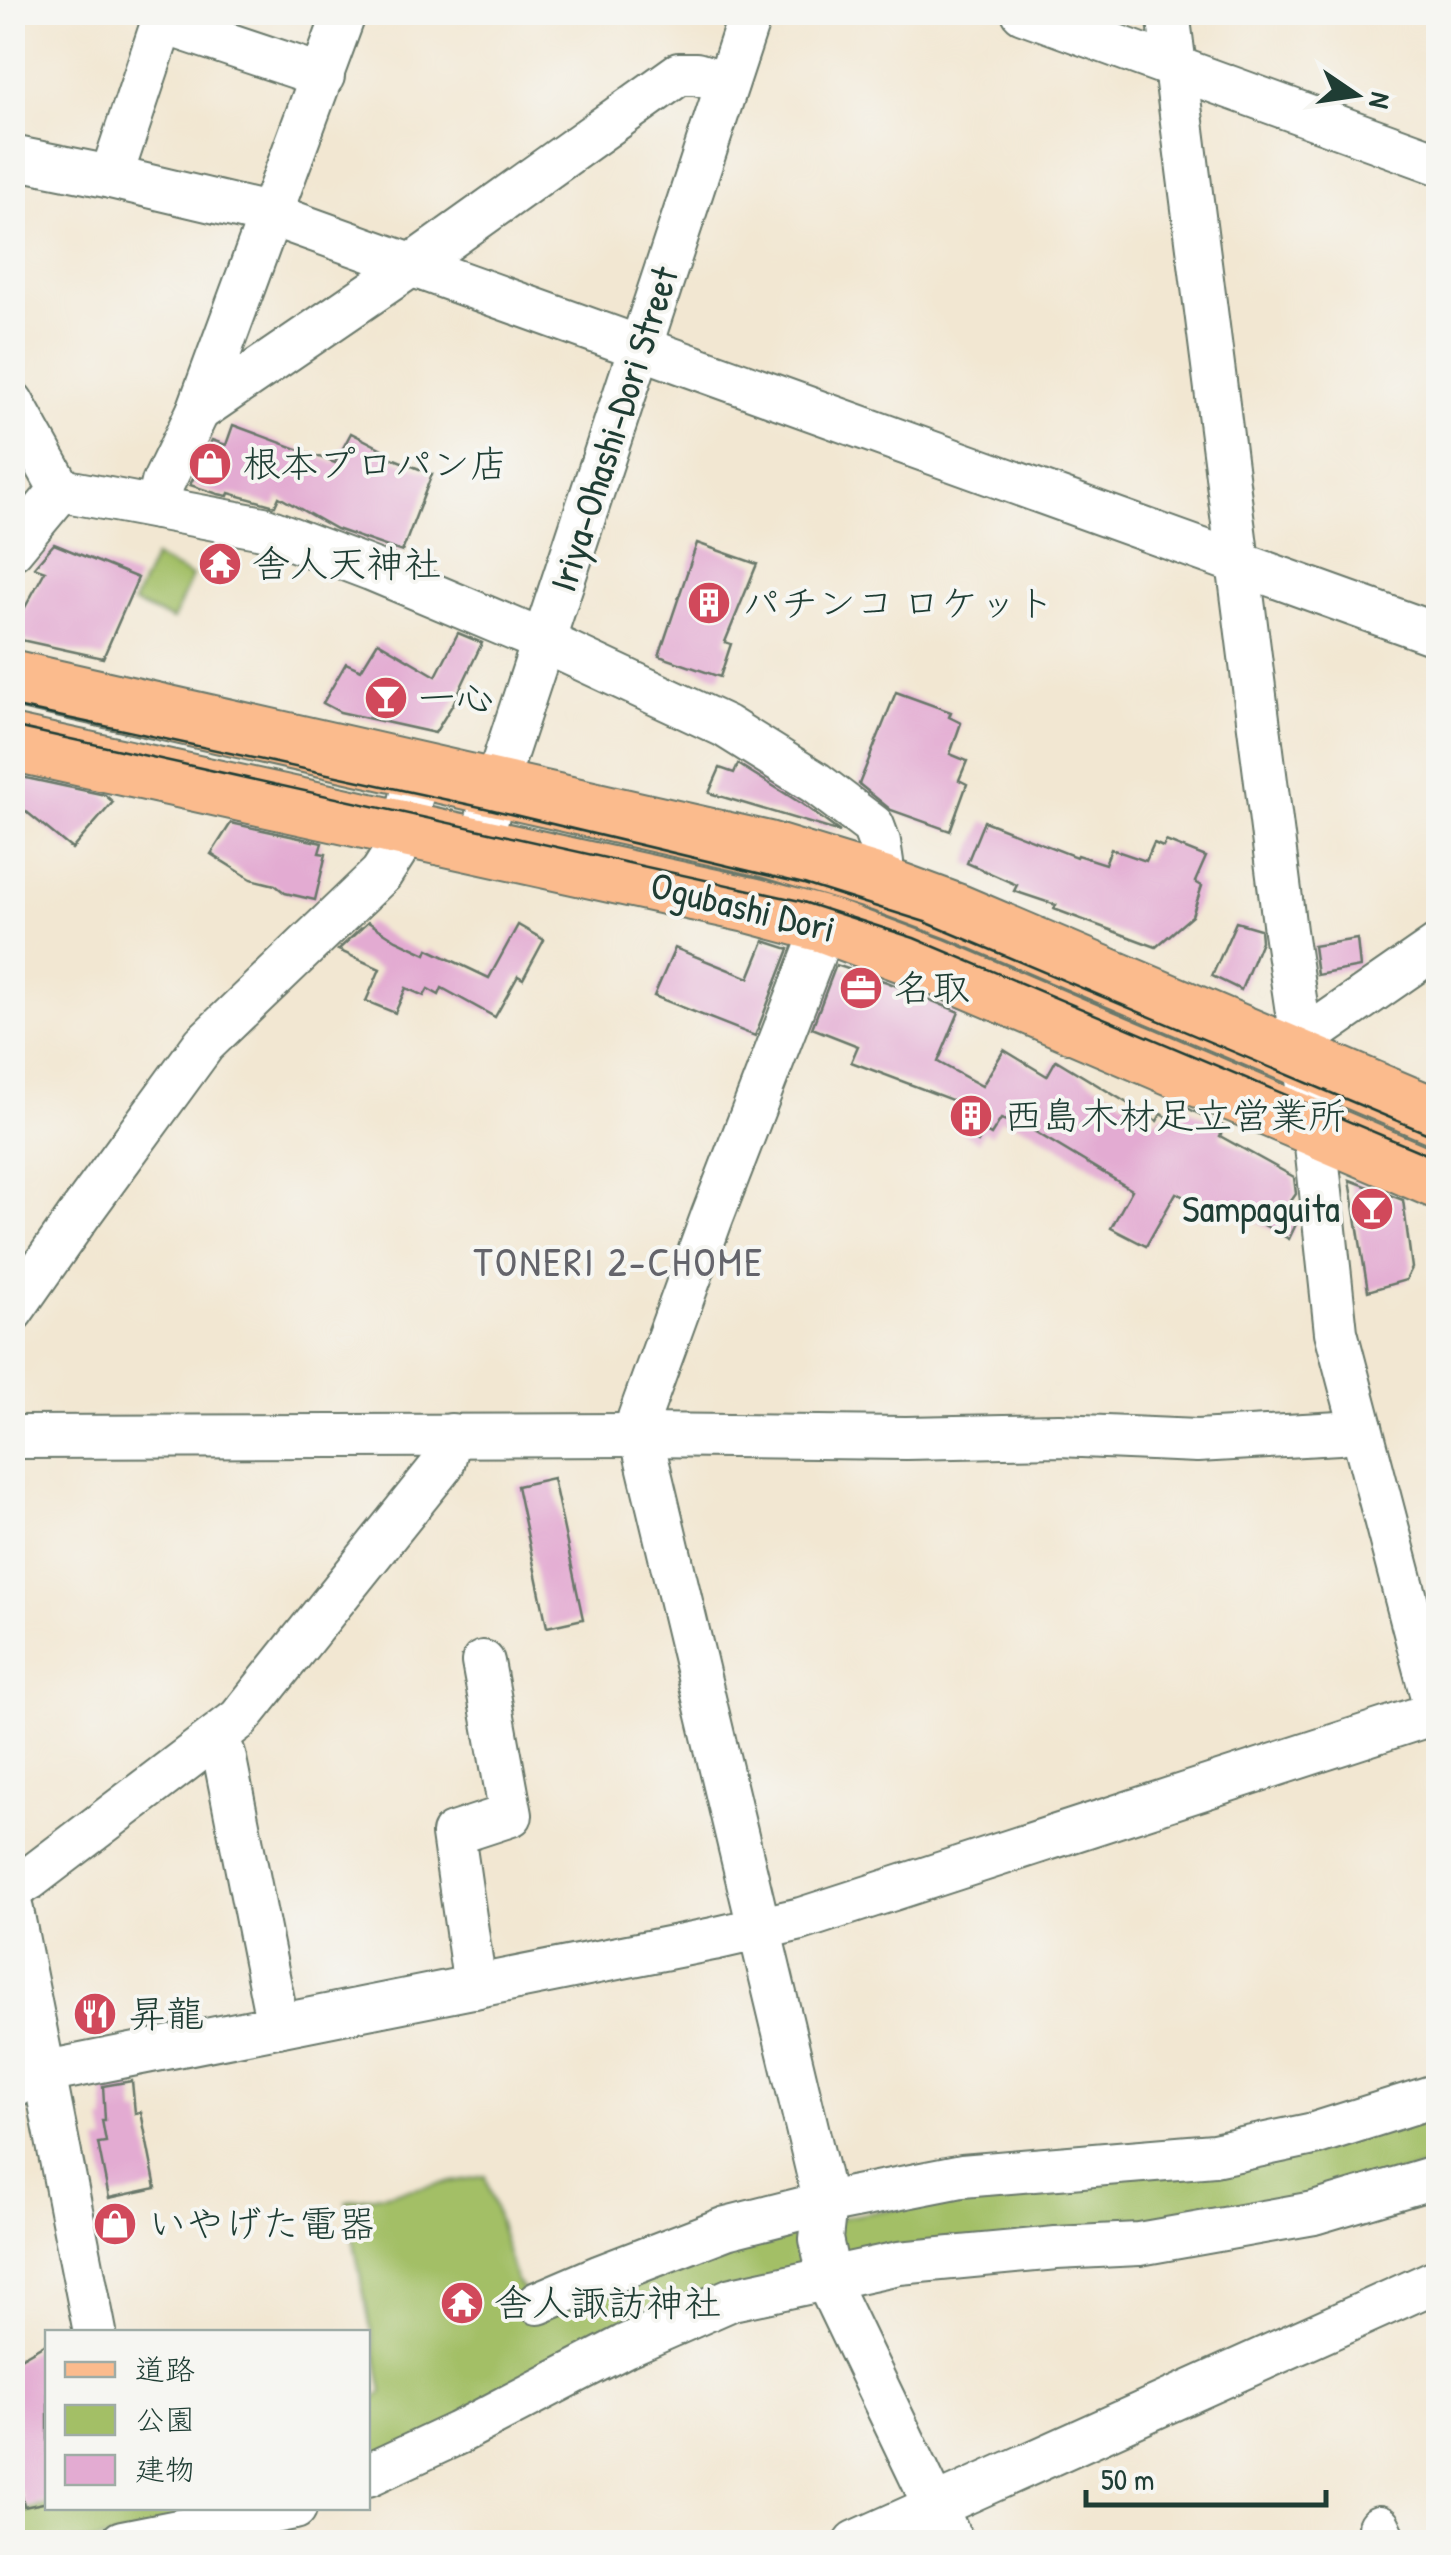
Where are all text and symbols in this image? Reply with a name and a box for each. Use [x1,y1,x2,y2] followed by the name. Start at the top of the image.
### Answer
[1306,45,1406,145] north arrow
[1360,89,1401,112] text: N
[536,259,690,598] street label: Iriya-Ohashi-Dori Street
[242,437,508,489] place label: 根本プロパン店
[187,441,233,487] shop icon: 根本プロパン店
[252,537,442,589] place label: 舎人天神社
[197,541,243,587] temple icon: 舎人天神社
[742,576,1055,628] place label: パチンコ ロケット
[686,580,732,626] building icon: パチンコ ロケット
[418,671,494,723] place label: 一心
[363,675,409,721] bar icon: 一心
[646,858,841,954] street label: Ogubashi Dori
[894,961,970,1013] place label: 名取
[838,965,884,1011] office icon: 名取
[1004,1089,1346,1141] place label: 西島木材足立営業所
[948,1093,994,1139] building icon: 西島木材足立営業所
[1182,1182,1340,1234] place label: Sampaguita
[1349,1186,1395,1232] bar icon: Sampaguita
[474,1234,764,1288] district label: TONERI 2-CHOME
[128,1987,204,2039] place label: 昇龍
[72,1991,118,2037] restaurant icon: 昇龍
[148,2197,376,2249] place label: いやげた電器
[92,2201,138,2247] shop icon: いやげた電器
[494,2276,722,2328] place label: 舎人諏訪神社
[439,2280,485,2326] temple icon: 舎人諏訪神社
[45,2330,370,2510] legend
[135,2349,195,2389] text: 道路
[135,2399,195,2439] text: 公園
[1086,2445,1326,2507] scale bar
[135,2449,195,2489] text: 建物
[1101,2459,1154,2499] text: 50 m

